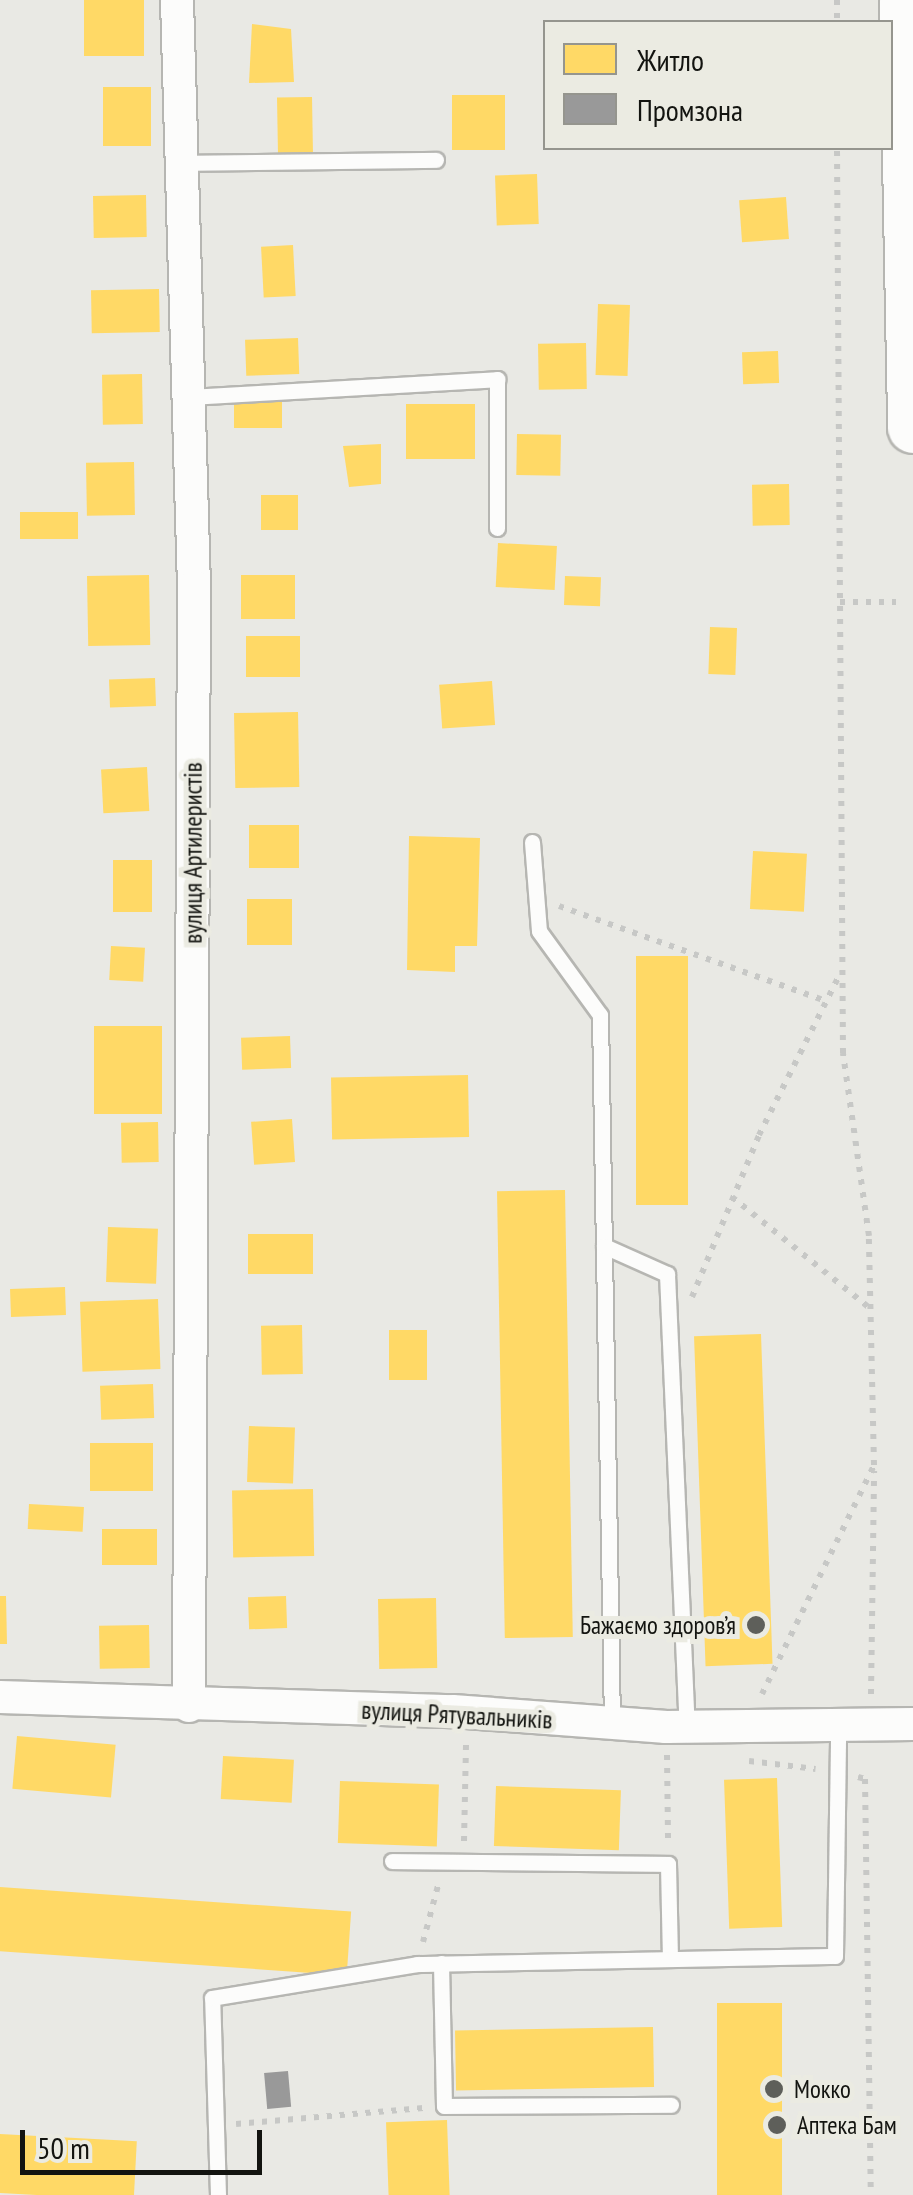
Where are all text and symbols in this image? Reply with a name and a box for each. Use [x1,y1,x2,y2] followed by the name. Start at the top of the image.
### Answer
[543,20,893,150] legend
[637,40,704,79] text: Житло
[637,90,743,129] text: Промзона
[178,762,208,944] street label: вулиця Артилеристів
[580,1610,736,1640] place label: Бажаємо здоров’я
[745,1614,767,1636] marker: Бажаємо здоров’я
[361,1695,553,1735] street label: вулиця Рятувальників
[794,2074,851,2104] place label: Мокко
[763,2078,785,2100] marker: Мокко
[25,2110,268,2172] scale bar
[797,2110,897,2140] place label: Аптека Бам
[766,2114,788,2136] marker: Аптека Бам
[37,2128,90,2167] text: 50 m

